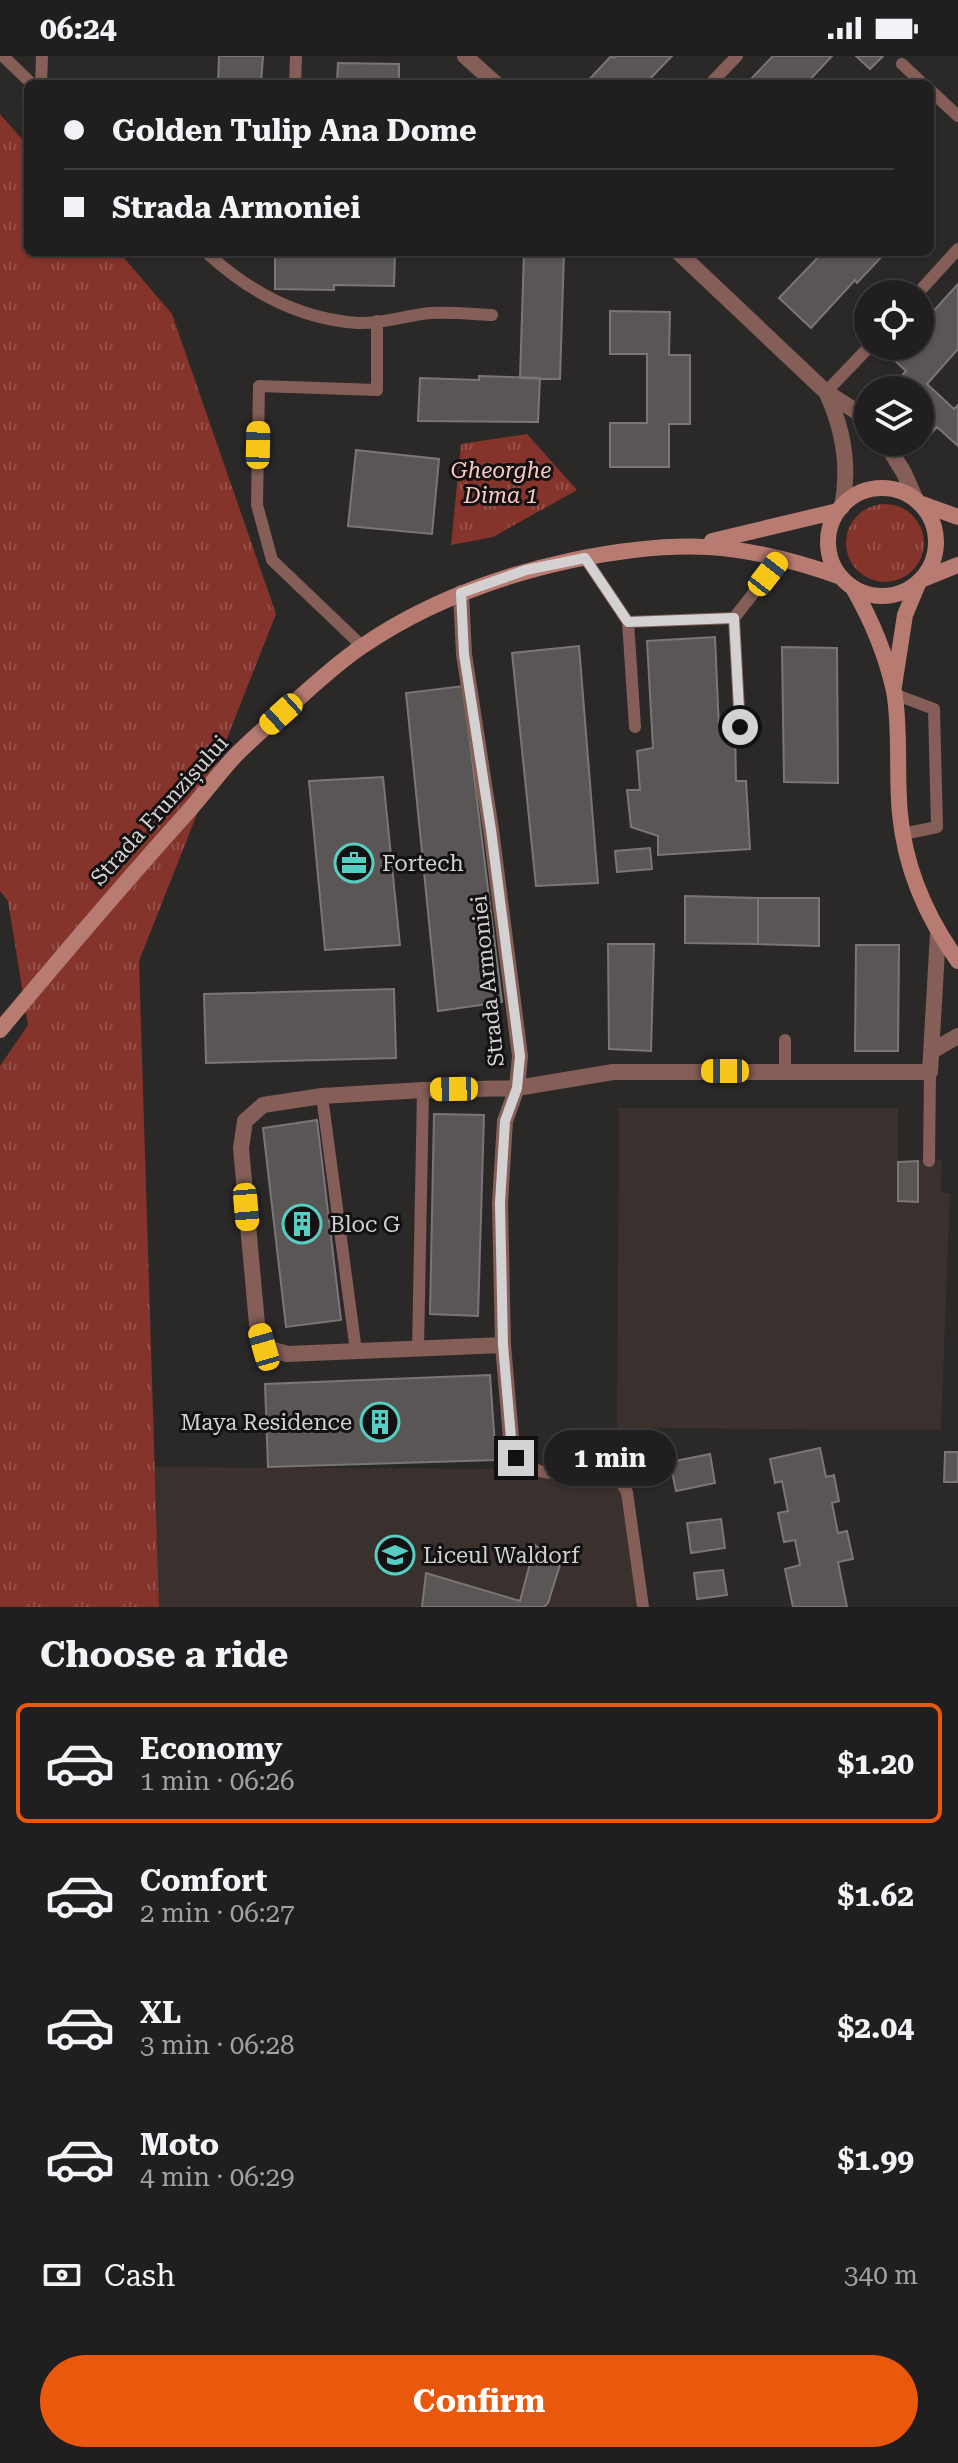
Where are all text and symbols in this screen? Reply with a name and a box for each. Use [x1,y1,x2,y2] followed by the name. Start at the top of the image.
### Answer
[40,11,117,46] text: 06:24
[112,113,477,148] text: Golden Tulip Ana Dome
[112,190,360,225] text: Strada Armoniei
[854,280,934,456] map controls
[854,280,934,360] button: locate
[854,376,934,456] button: layers
[246,421,270,469] car
[451,458,551,508] park label: Gheorghe Dima 1
[744,548,792,600] car
[255,689,307,739] car
[722,709,758,745] route start
[86,730,235,892] street label: Strada Frunzișului
[333,842,375,884] office icon: Fortech
[382,851,464,876] place label: Fortech
[466,894,509,1068] street label: Strada Armoniei
[701,1059,749,1083] car
[430,1077,478,1101] car
[232,1182,260,1232] car
[281,1203,323,1245] building icon: Bloc G
[330,1212,400,1237] place label: Bloc G
[246,1321,282,1373] car
[359,1401,401,1443] building icon: Maya Residence
[181,1410,352,1435] place label: Maya Residence
[544,1430,676,1486] callout: 1 min
[498,1440,534,1476] route end
[574,1443,646,1473] text: 1 min
[374,1534,416,1576] school or university icon: Liceul Waldorf
[423,1543,581,1568] place label: Liceul Waldorf
[40,1634,288,1676] text: Choose a ride
[44,1727,116,1799] icon: car
[140,1731,282,1766] text: Economy
[837,1746,914,1781] text: $1.20
[140,1766,295,1796] text: 1 min · 06:26
[44,1859,116,1931] icon: car
[140,1863,267,1898] text: Comfort
[837,1878,914,1913] text: $1.62
[140,1898,295,1928] text: 2 min · 06:27
[44,1991,116,2063] icon: car
[140,1995,181,2030] text: XL
[837,2010,914,2045] text: $2.04
[140,2030,295,2060] text: 3 min · 06:28
[44,2123,116,2195] icon: car
[140,2127,219,2162] text: Moto
[837,2142,914,2177] text: $1.99
[140,2162,295,2192] text: 4 min · 06:29
[40,2253,84,2297] icon: cash
[104,2258,175,2293] text: Cash
[844,2260,918,2290] text: 340 m
[40,2355,918,2447] button: Confirm

